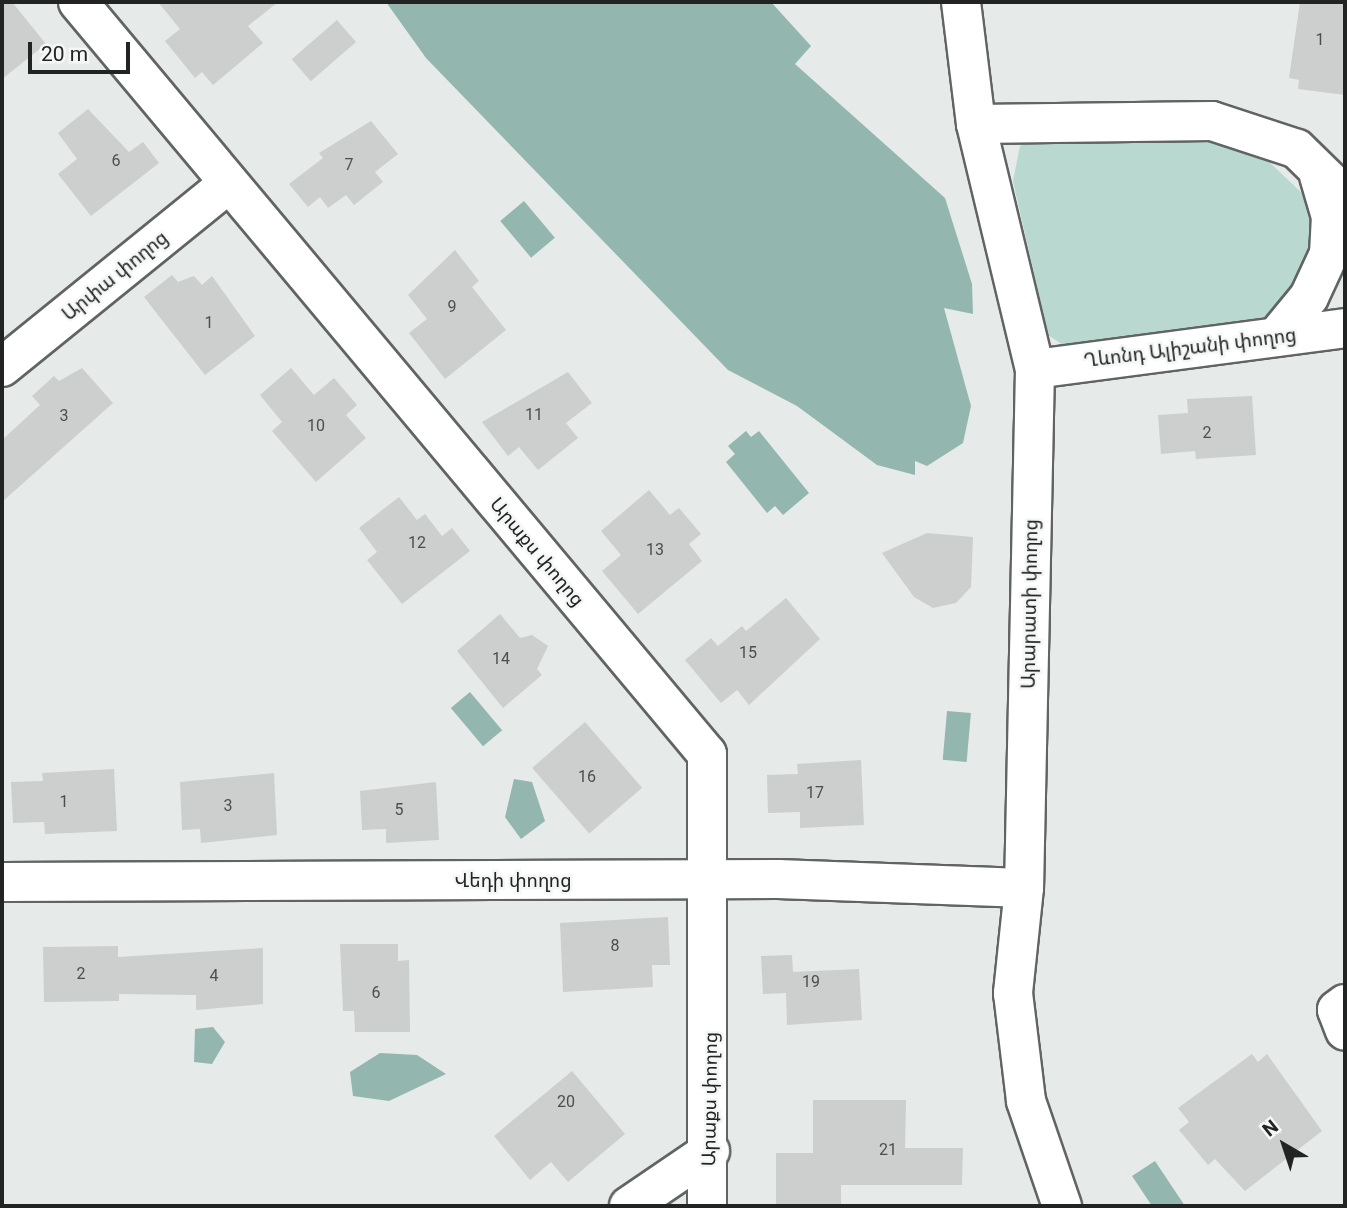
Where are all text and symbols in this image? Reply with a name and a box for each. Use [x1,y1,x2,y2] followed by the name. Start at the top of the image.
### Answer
[32,28,133,72] scale bar
[1316,30,1324,50] house number: 1
[41,42,88,66] text: 20 m
[112,151,120,171] house number: 6
[345,155,353,175] house number: 7
[57,226,173,326] street label: Արփա փողոց
[448,297,456,317] house number: 9
[205,313,213,333] house number: 1
[1082,324,1298,372] street label: Ղևոնդ Ալիշանի փողոց
[525,405,543,425] house number: 11
[60,406,68,426] house number: 3
[307,416,325,436] house number: 10
[1203,423,1211,443] house number: 2
[485,493,589,611] street label: Արաքս փողոց
[1017,519,1043,689] street label: Արարատի փողոց
[408,533,426,553] house number: 12
[646,540,664,560] house number: 13
[739,643,757,663] house number: 15
[492,649,510,669] house number: 14
[578,767,596,787] house number: 16
[806,783,824,803] house number: 17
[60,792,68,812] house number: 1
[224,796,232,816] house number: 3
[395,800,403,820] house number: 5
[454,870,572,892] street label: Վեդի փողոց
[611,936,619,956] house number: 8
[77,964,85,984] house number: 2
[210,966,218,986] house number: 4
[802,972,820,992] house number: 19
[372,983,380,1003] house number: 6
[697,1031,723,1167] street label: Արաքս փողոց
[557,1092,575,1112] house number: 20
[1249,1110,1319,1180] north arrow
[1258,1115,1283,1141] text: N
[879,1140,897,1160] house number: 21

